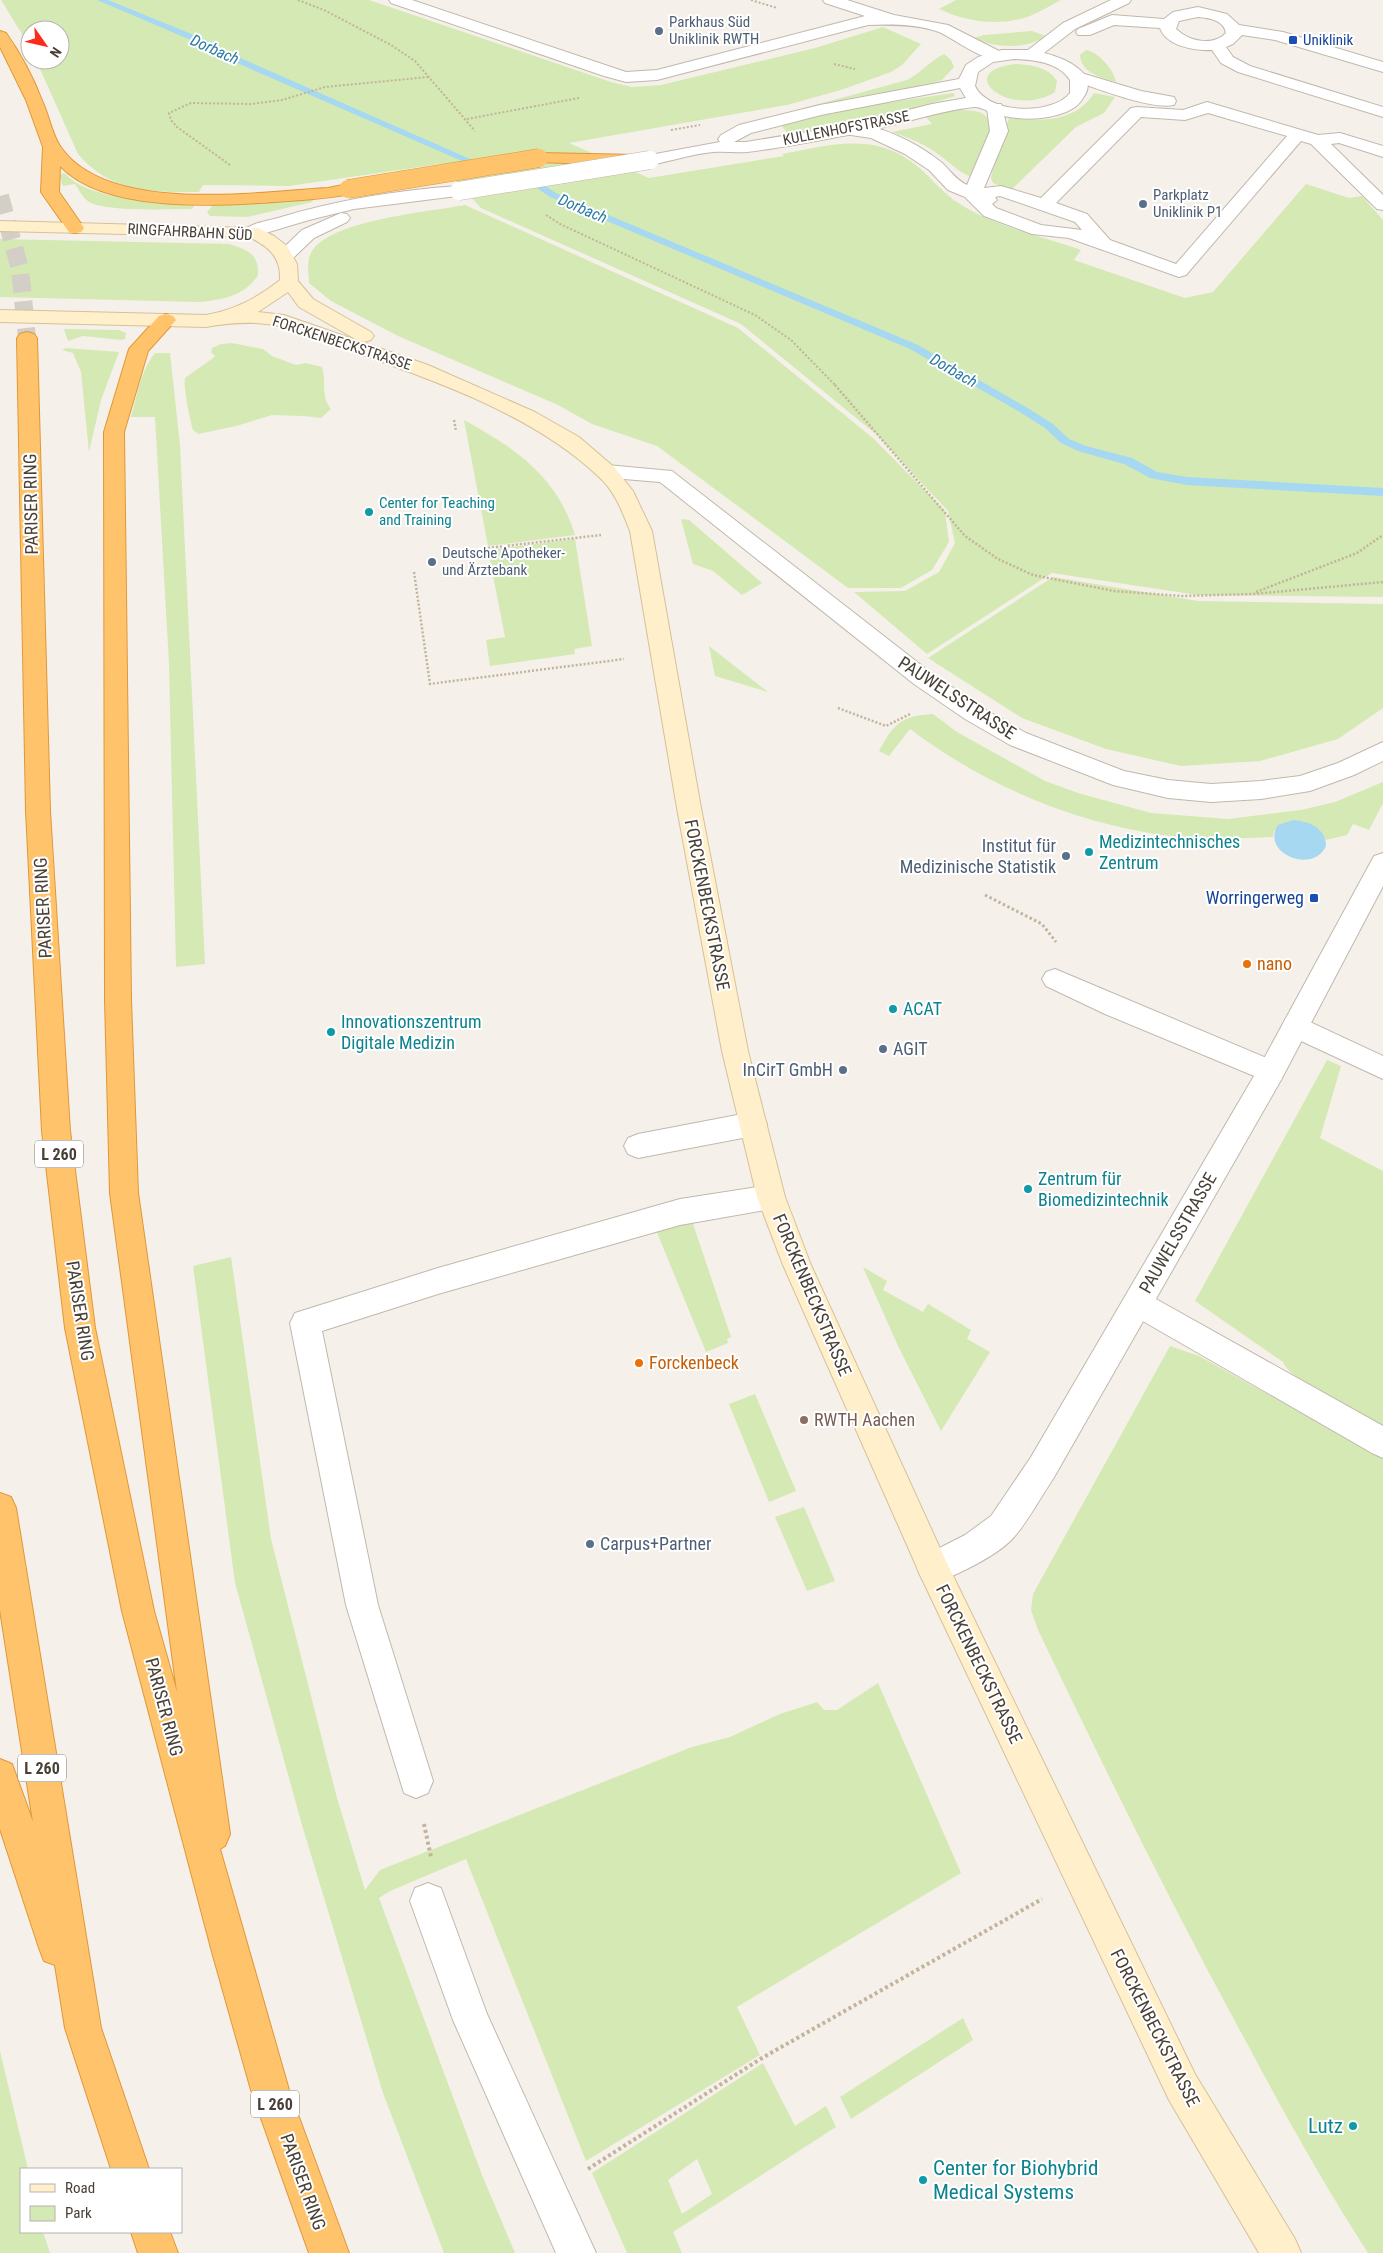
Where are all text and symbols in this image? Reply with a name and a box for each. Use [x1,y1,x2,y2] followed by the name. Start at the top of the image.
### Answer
[669,13,759,48] place label: Parkhaus Süd Uniklinik RWTH
[20,20,70,70] north arrow
[653,25,665,37] marker: Parkhaus Süd Uniklinik RWTH
[188,30,242,69] water label: Dorbach
[1303,31,1353,49] place label: Uniklinik
[1287,34,1299,46] marker: Uniklinik
[47,44,65,60] text: N
[781,107,911,149] street label: KULLENHOFSTRASSE
[1153,186,1222,221] place label: Parkplatz Uniklinik P1
[556,190,610,227] water label: Dorbach
[1137,198,1149,210] marker: Parkplatz Uniklinik P1
[127,220,253,244] street label: RINGFAHRBAHN SÜD
[270,312,414,374] street label: FORCKENBECKSTRASSE
[927,349,981,391] water label: Dorbach
[19,453,42,555] street label: PARISER RING
[379,494,495,529] place label: Center for Teaching and Training
[363,506,375,518] marker: Center for Teaching and Training
[442,544,565,579] place label: Deutsche Apotheker- und Ärztebank
[426,556,438,568] marker: Deutsche Apotheker- und Ärztebank
[895,652,1020,743] street label: PAUWELSSTRASSE
[681,817,734,992] street label: FORCKENBECKSTRASSE
[1099,831,1240,873] place label: Medizintechnisches Zentrum
[900,835,1057,877] place label: Institut für Medizinische Statistik
[1083,846,1095,858] marker: Medizintechnisches Zentrum
[1060,850,1072,862] marker: Institut für Medizinische Statistik
[29,857,56,959] street label: PARISER RING
[1206,887,1304,908] place label: Worringerweg
[1308,892,1320,904] marker: Worringerweg
[1257,953,1292,974] place label: nano
[1241,958,1253,970] marker: nano
[903,998,942,1019] place label: ACAT
[887,1003,899,1015] marker: ACAT
[341,1011,481,1053] place label: Innovationszentrum Digitale Medizin
[325,1026,337,1038] marker: Innovationszentrum Digitale Medizin
[893,1038,928,1059] place label: AGIT
[877,1043,889,1055] marker: AGIT
[743,1059,833,1080] place label: InCirT GmbH
[837,1064,849,1076] marker: InCirT GmbH
[35,1140,83,1168] road number: L 260
[1038,1168,1169,1210] place label: Zentrum für Biomedizintechnik
[1134,1169,1221,1297] street label: PAUWELSSTRASSE
[1022,1183,1034,1195] marker: Zentrum für Biomedizintechnik
[769,1211,856,1379] street label: FORCKENBECKSTRASSE
[62,1259,99,1362] street label: PARISER RING
[649,1352,739,1373] place label: Forckenbeck
[633,1357,645,1369] marker: Forckenbeck
[814,1409,915,1430] place label: RWTH Aachen
[798,1414,810,1426] marker: RWTH Aachen
[600,1533,712,1554] place label: Carpus+Partner
[584,1538,596,1550] marker: Carpus+Partner
[932,1581,1027,1747] street label: FORCKENBECKSTRASSE
[141,1655,188,1758] street label: PARISER RING
[18,1755,66,1782] road number: L 260
[1107,1945,1204,2110] street label: FORCKENBECKSTRASSE
[251,2090,299,2118] road number: L 260
[1308,2114,1343,2138] place label: Lutz
[1347,2120,1359,2132] marker: Lutz
[276,2131,331,2233] street label: PARISER RING
[933,2156,1098,2204] place label: Center for Biohybrid Medical Systems
[20,2168,182,2233] legend
[917,2174,929,2186] marker: Center for Biohybrid Medical Systems
[65,2179,95,2197] text: Road
[65,2204,92,2222] text: Park

